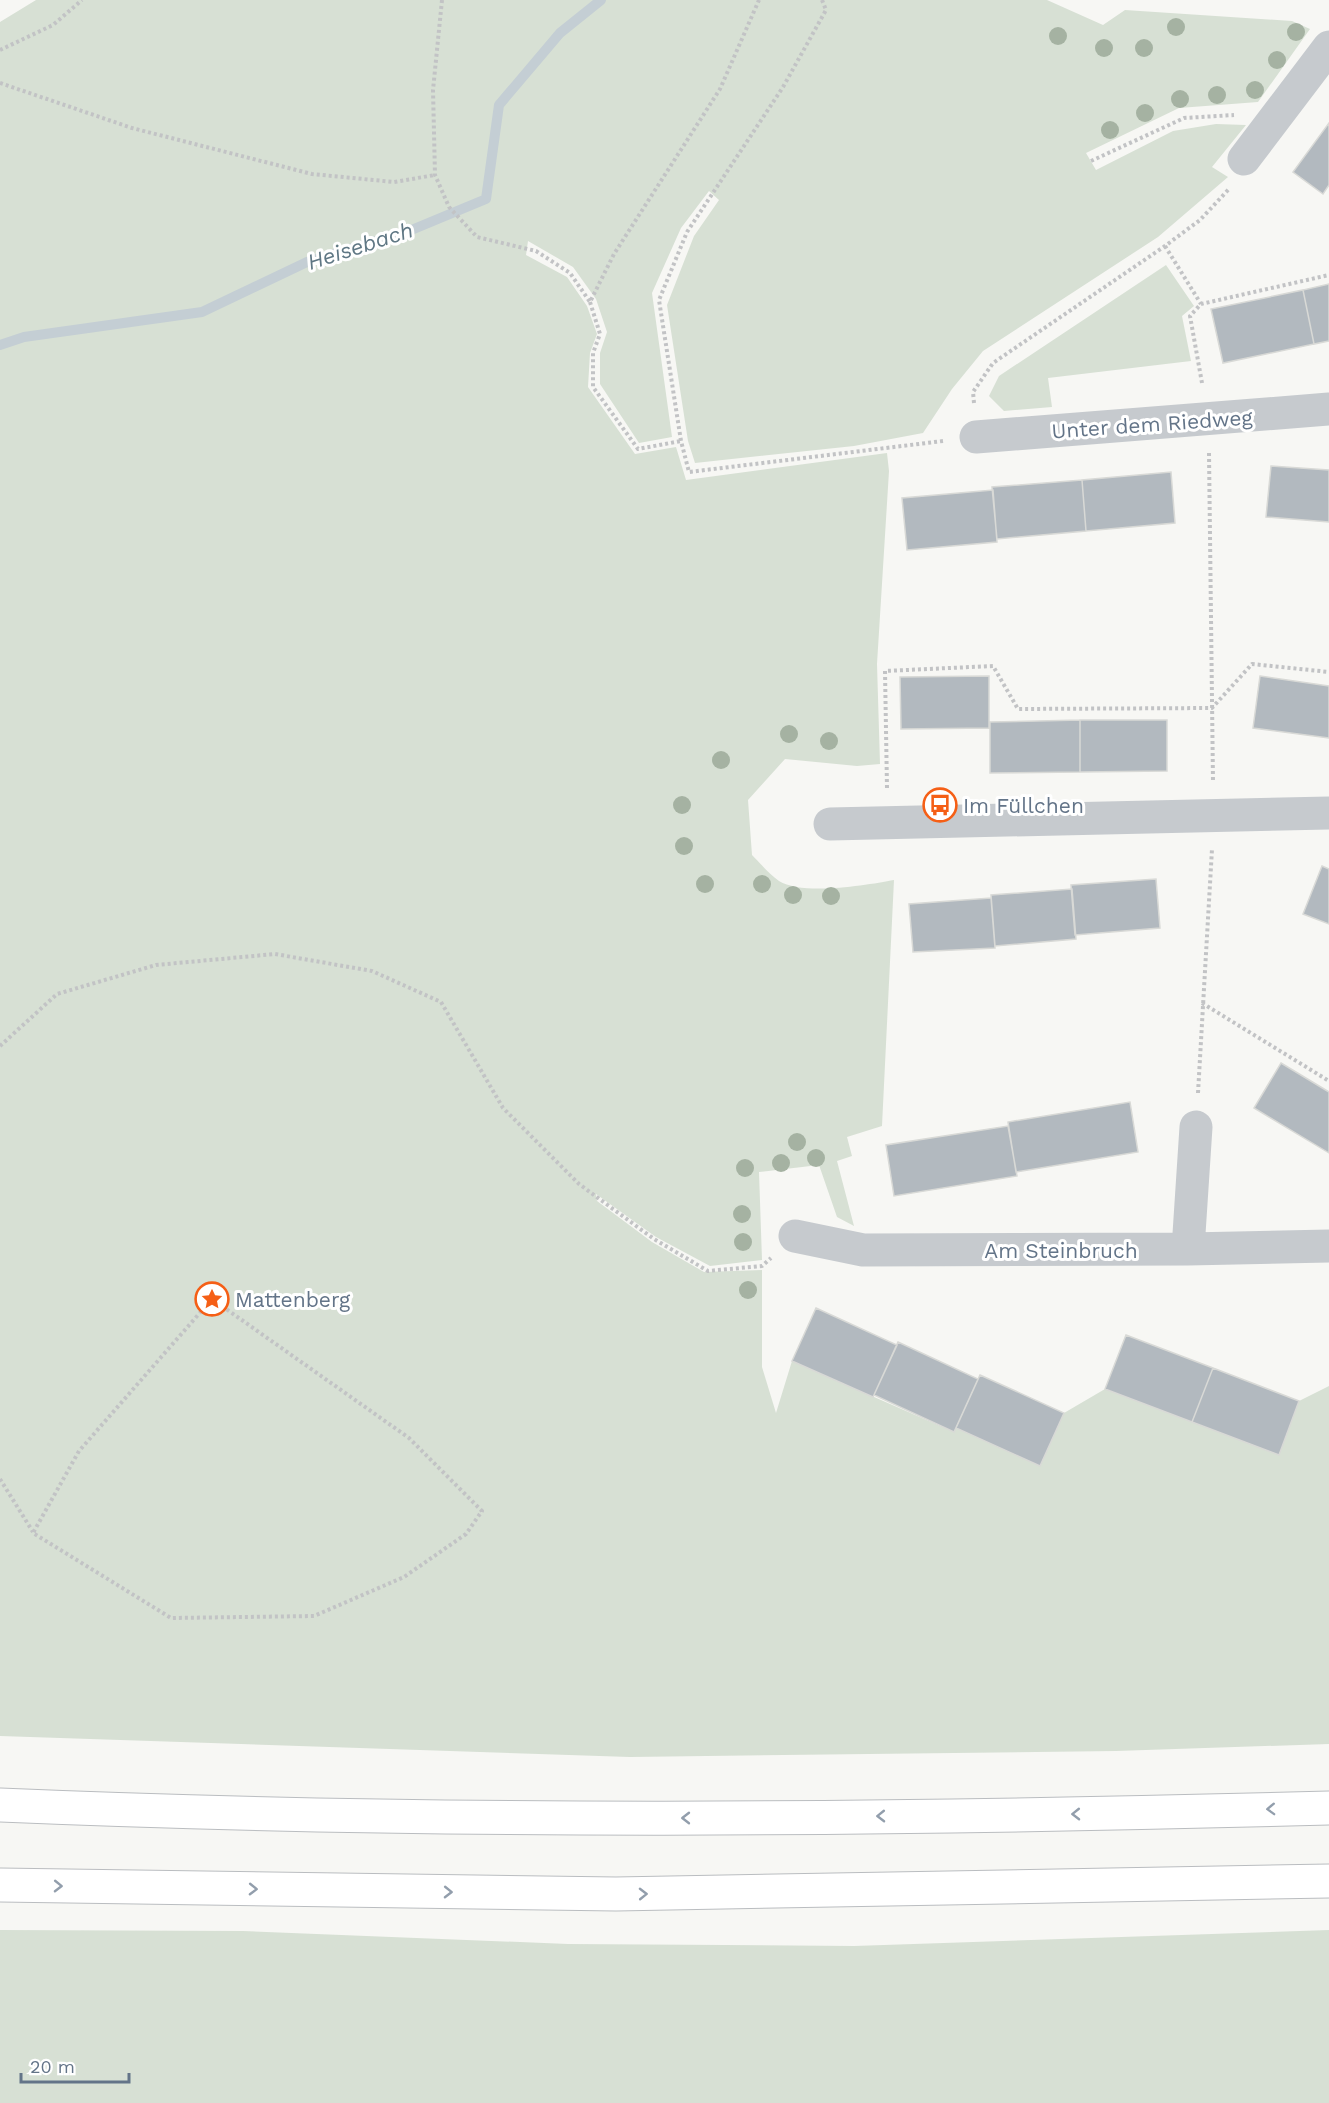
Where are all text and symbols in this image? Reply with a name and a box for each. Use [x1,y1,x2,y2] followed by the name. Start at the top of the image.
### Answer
[304,217,416,275] water label: Heisebach
[1051,404,1254,443] street label: Unter dem Riedweg
[922,787,958,823] bus stop icon: Im Füllchen
[963,793,1084,818] place label: Im Füllchen
[984,1238,1138,1263] street label: Am Steinbruch
[194,1281,230,1317] place icon: Mattenberg
[235,1287,351,1312] place label: Mattenberg
[1266,1803,1275,1816] one-way arrow
[1071,1808,1080,1820] one-way arrow
[876,1810,885,1823] one-way arrow
[681,1812,690,1824] one-way arrow
[54,1880,63,1892] one-way arrow
[249,1883,258,1895] one-way arrow
[444,1886,453,1898] one-way arrow
[639,1887,648,1900] one-way arrow
[21,2046,129,2084] scale bar
[30,2056,75,2077] text: 20 m

